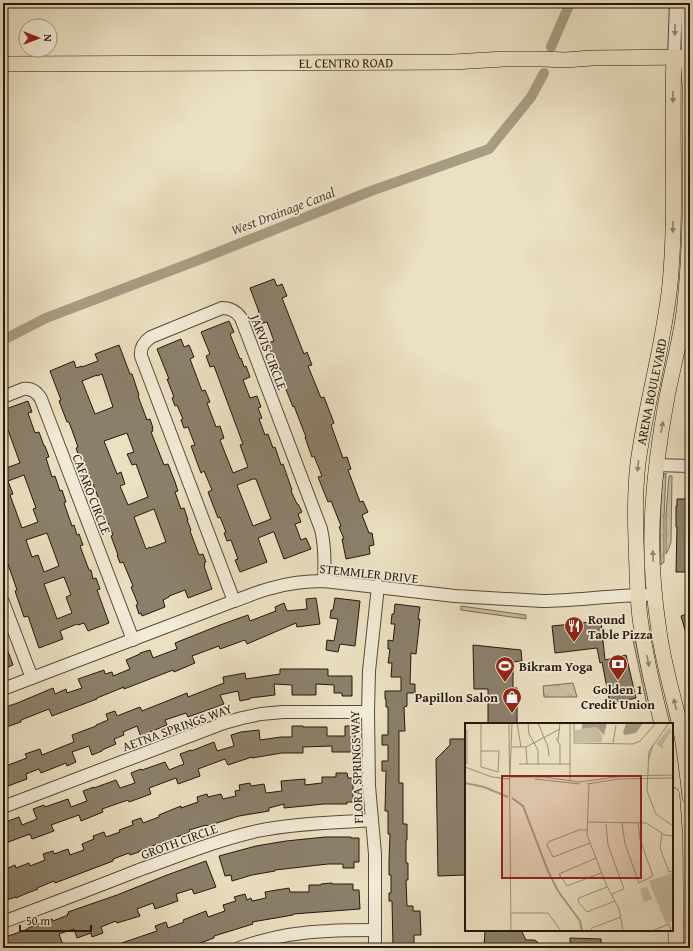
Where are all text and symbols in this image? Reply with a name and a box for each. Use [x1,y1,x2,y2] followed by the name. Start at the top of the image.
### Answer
[18,18,58,58] north arrow
[672,24,678,37] one-way arrow
[40,34,56,42] text: N
[299,53,393,73] street label: EL CENTRO ROAD
[670,91,676,104] one-way arrow
[228,182,338,240] water label: West Drainage Canal
[670,221,676,234] one-way arrow
[245,310,292,393] street label: JARVIS CIRCLE
[632,337,672,447] street label: ARENA BOULEVARD
[659,421,665,433] one-way arrow
[68,451,116,537] street label: CAFARO CIRCLE
[635,460,642,472] one-way arrow
[649,550,656,562] one-way arrow
[319,559,420,588] street label: STEMMLER DRIVE
[588,610,653,644] place label: Round Table Pizza
[563,615,585,643] restaurant icon: Round Table Pizza
[607,653,629,681] bank icon: Golden 1 Credit Union
[494,655,516,683] sports icon: Bikram Yoga
[645,655,651,667] one-way arrow
[519,657,593,676] place label: Bikram Yoga
[581,680,655,714] place label: Golden 1 Credit Union
[501,686,523,714] shop icon: Papillon Salon
[415,688,498,707] place label: Papillon Salon
[671,698,677,710] one-way arrow
[120,699,235,756] street label: AETNA SPRINGS WAY
[345,710,368,824] street label: FLORA SPRINGS WAY
[465,723,673,931] inset map
[138,819,221,864] street label: GROTH CIRCLE
[20,907,91,933] scale bar
[26,912,50,929] text: 50 m

